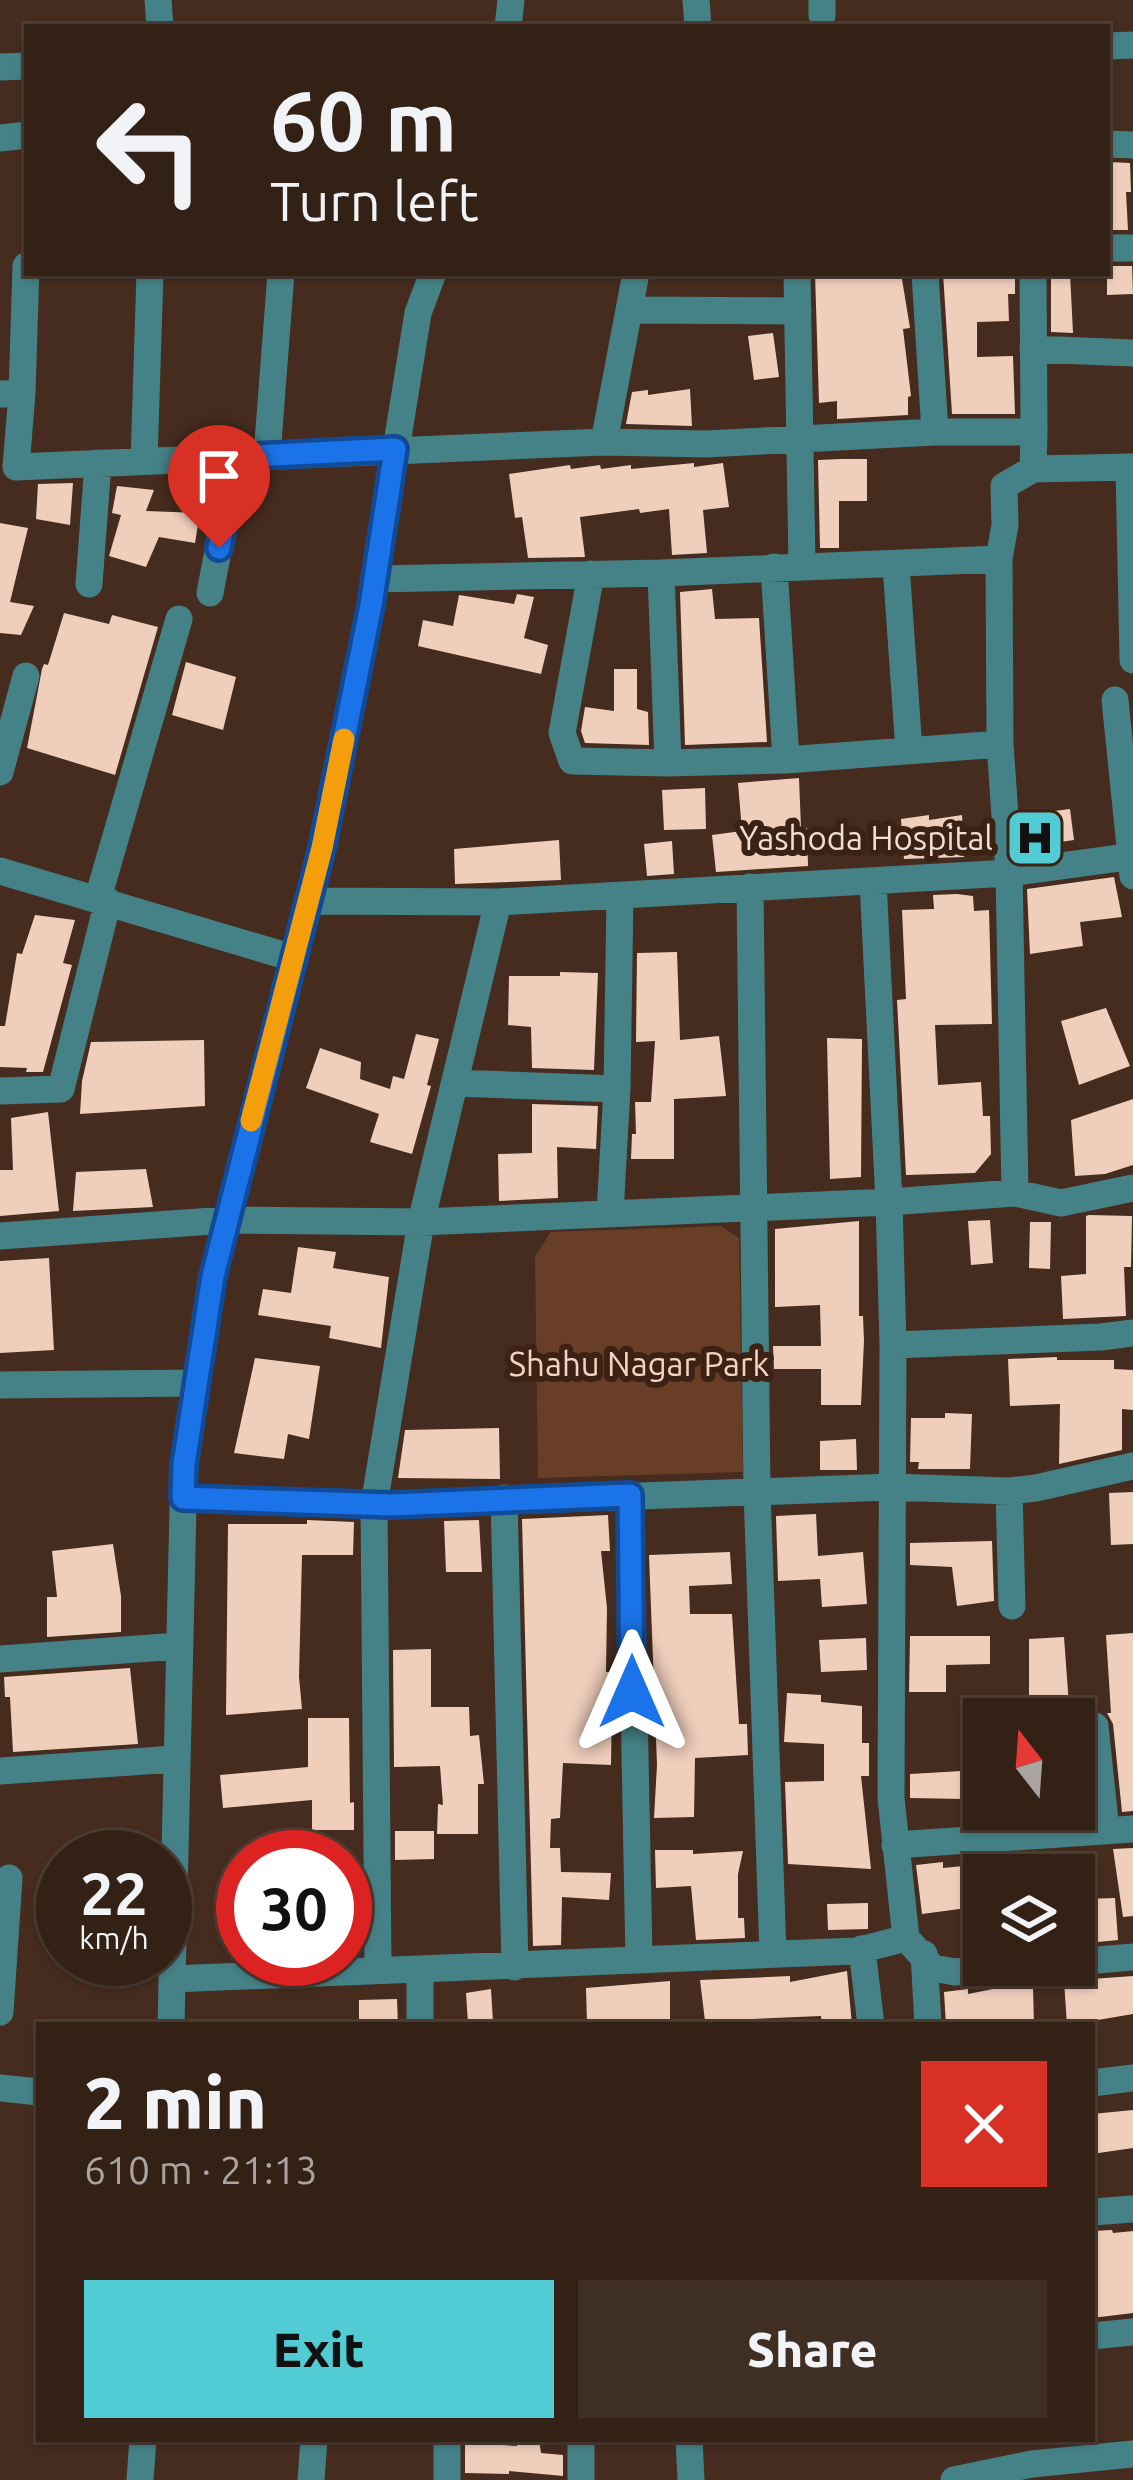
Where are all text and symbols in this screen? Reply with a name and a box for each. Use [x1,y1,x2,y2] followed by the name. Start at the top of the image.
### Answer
[72,72,228,228] icon: left
[270,73,457,167] text: 60 m
[270,171,479,231] text: Turn left
[168,425,270,548] pin
[186,443,252,509] icon: arrive
[1004,807,1066,869] hospital icon: Yashoda Hospital
[739,819,993,856] place label: Yashoda Hospital
[509,1345,770,1382] park label: Shahu Nagar Park
[569,1629,695,1755] position arrow
[963,1698,1095,1830] north arrow
[963,1698,1095,1986] map controls
[216,1830,372,1986] speed limit sign: 30
[963,1854,1095,1986] button: layers
[80,1859,148,1926] text: 22
[79,1921,149,1955] text: km/h
[921,2061,1047,2187] button: close
[84,2062,267,2143] text: 2 min
[84,2148,318,2191] text: 610 m · 21:13
[84,2280,554,2418] button: Exit
[578,2280,1047,2418] button: Share

